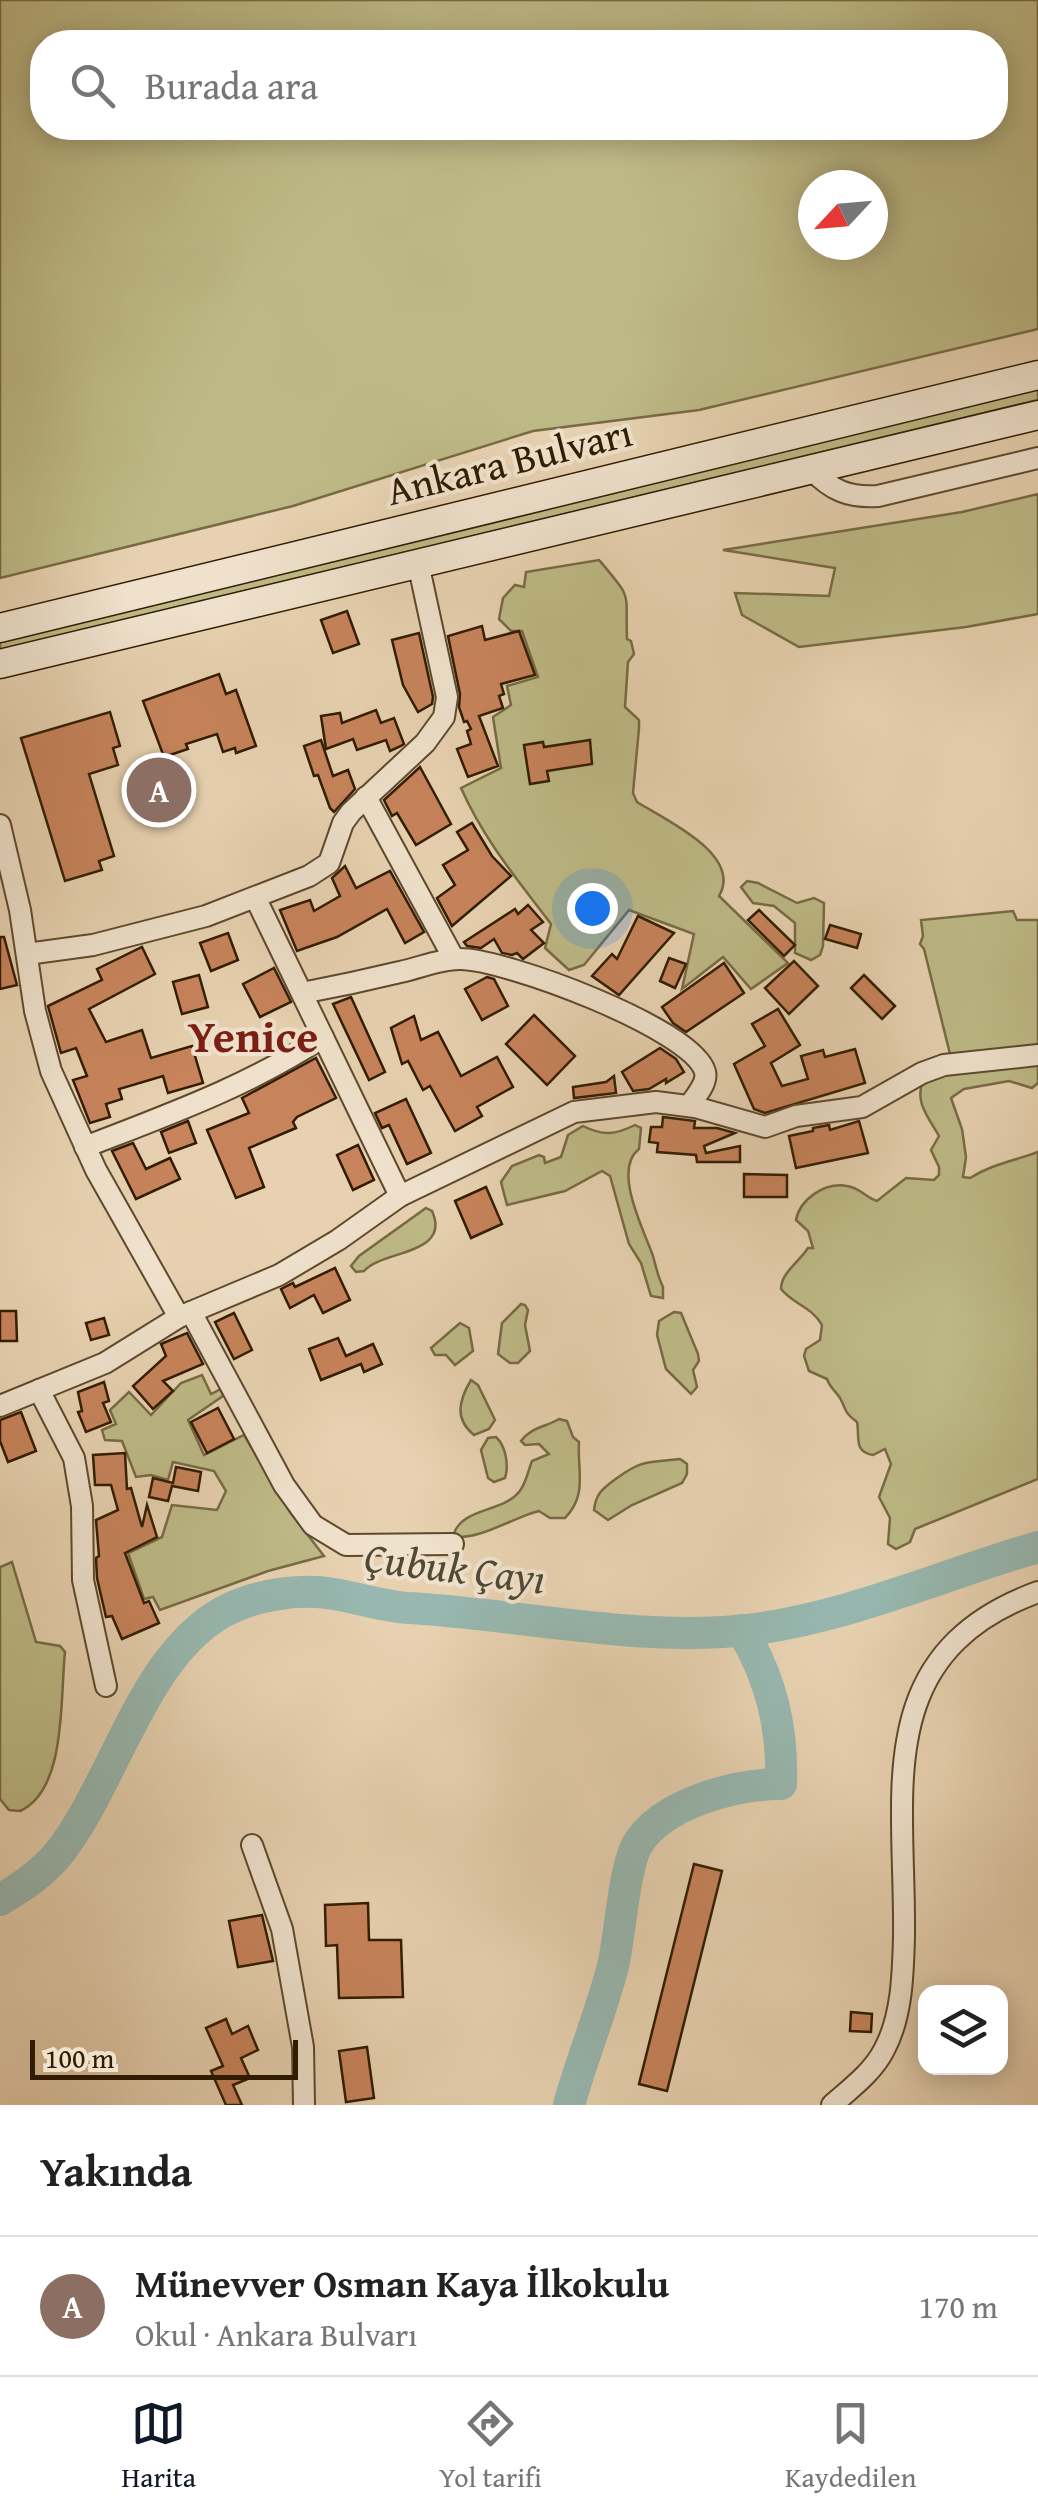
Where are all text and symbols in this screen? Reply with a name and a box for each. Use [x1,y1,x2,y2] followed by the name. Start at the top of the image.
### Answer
[30,30,1008,140] search box
[145,57,318,113] text: Burada ara
[65,58,120,113] icon: search
[798,170,888,260] north arrow
[380,402,638,520] street label: Ankara Bulvarı
[126,752,192,828] pin: A
[567,883,618,934] your location
[188,1003,318,1068] district label: Yenice
[361,1526,549,1608] water label: Çubuk Çayı
[918,1985,1008,2075] map controls
[918,1985,1008,2075] button: layers
[30,2035,298,2080] scale bar
[45,2037,114,2078] text: 100 m
[40,2140,192,2201] text: Yakında
[135,2255,669,2311] text: Münevver Osman Kaya İlkokulu
[62,2283,83,2330] text: A
[919,2283,998,2330] text: 170 m
[135,2311,417,2358] text: Okul · Ankara Bulvarı
[122,2396,196,2497] tab: Harita
[439,2396,542,2497] tab: Yol tarifi
[785,2396,916,2497] tab: Kaydedilen

